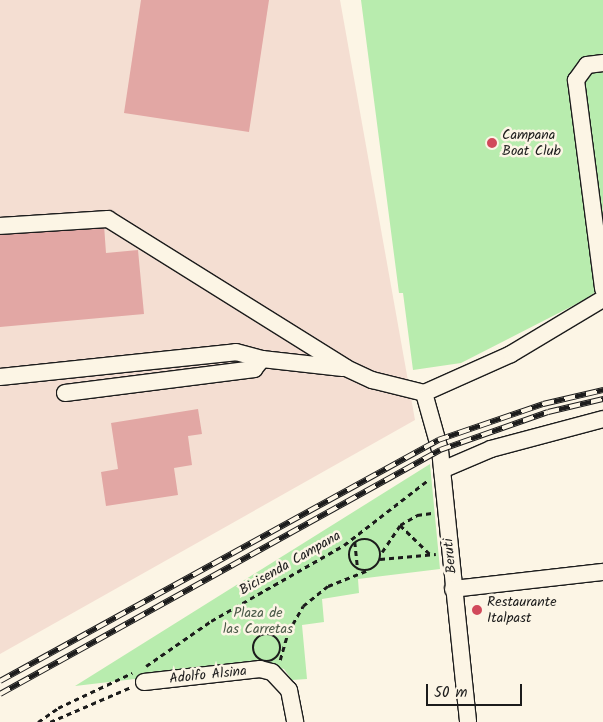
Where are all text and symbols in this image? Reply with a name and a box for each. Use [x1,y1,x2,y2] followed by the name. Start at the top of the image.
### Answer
[502,127,561,160] place label: Campana Boat Club
[486,137,498,149] marker: Campana Boat Club
[236,527,344,599] street label: Bicisenda Campana
[440,538,460,574] street label: Beruti
[487,594,557,626] place label: Restaurante Italpast
[471,604,483,616] marker: Restaurante Italpast
[223,605,293,638] park label: Plaza de las Carretas
[168,663,248,687] street label: Adolfo Alsina
[428,674,524,706] scale bar
[434,681,468,705] text: 50 m

